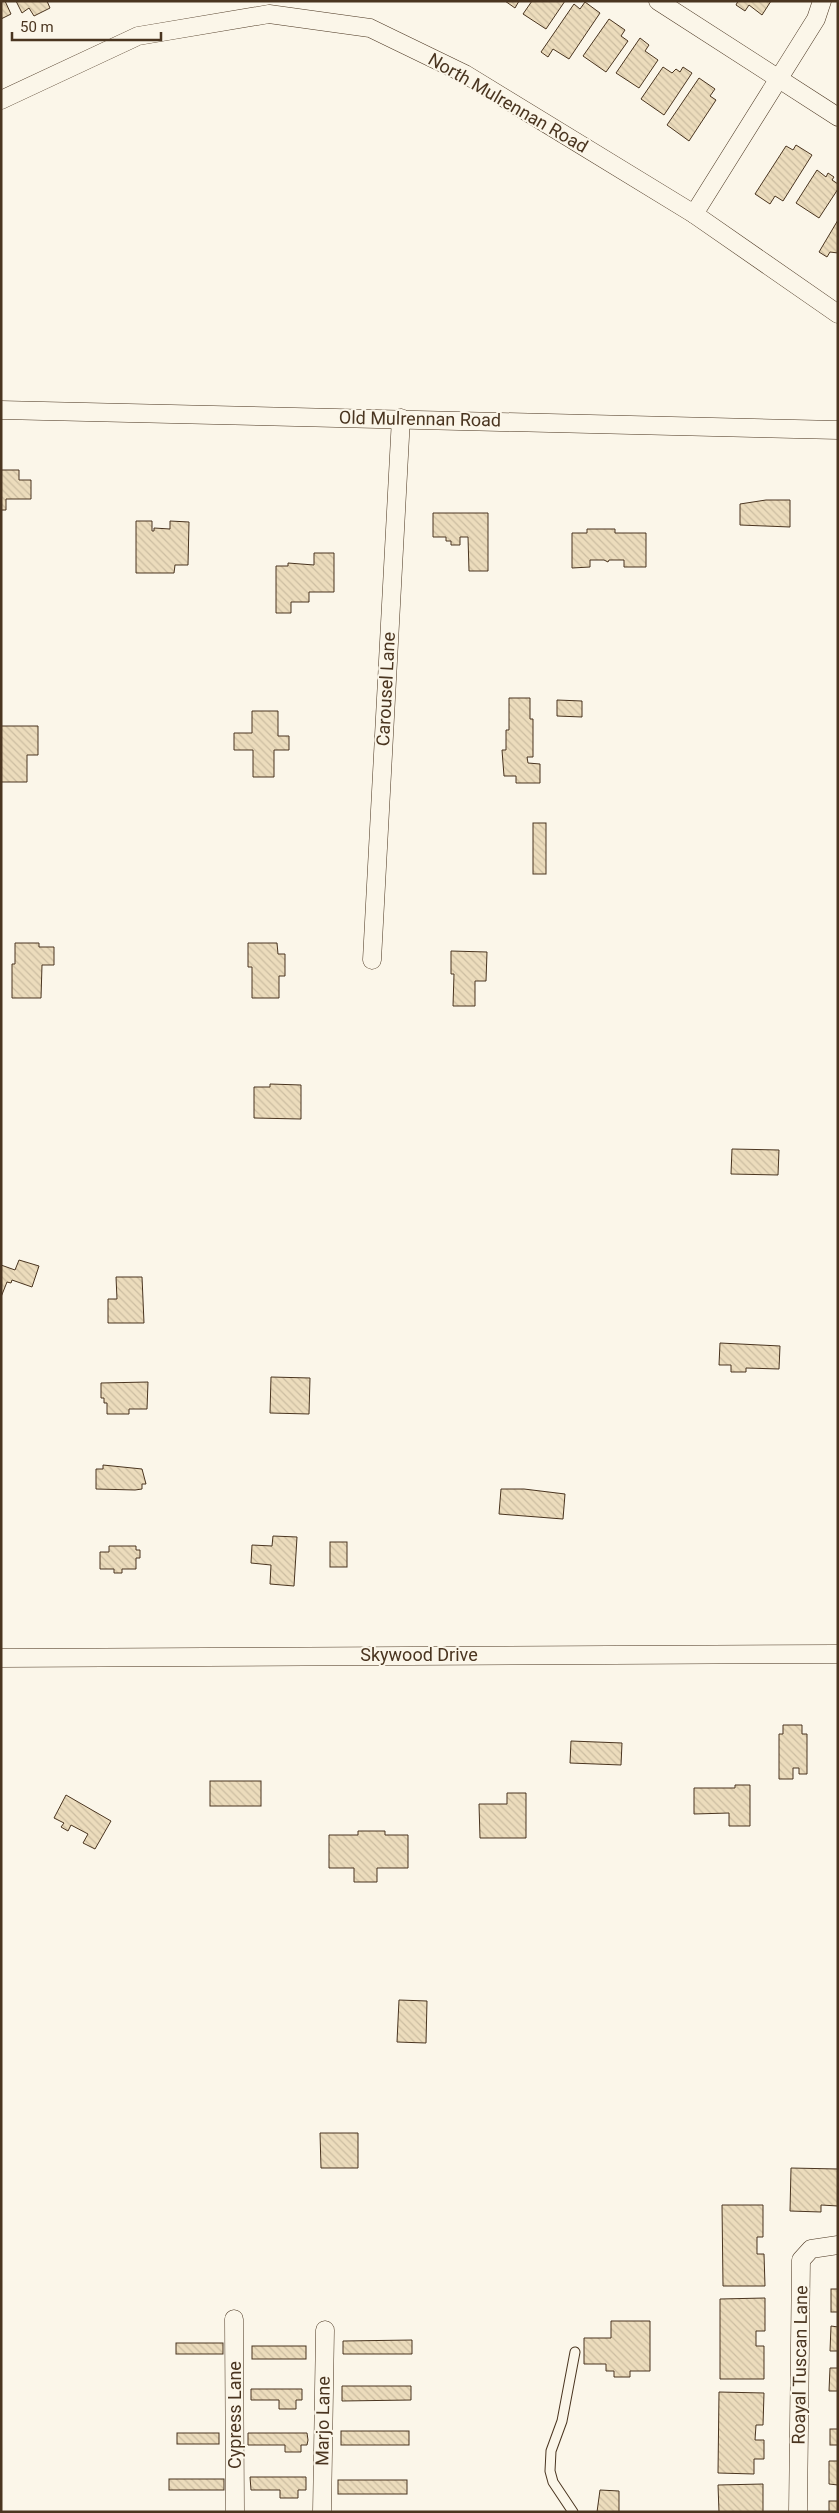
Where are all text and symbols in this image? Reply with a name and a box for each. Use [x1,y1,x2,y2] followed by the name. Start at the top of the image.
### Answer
[12,10,161,42] scale bar
[20,18,54,36] text: 50 m
[425,48,592,157] street label: North Mulrennan Road
[339,407,501,430] street label: Old Mulrennan Road
[372,631,399,747] street label: Carousel Lane
[360,1644,478,1665] street label: Skywood Drive
[788,2285,811,2445] street label: Roayal Tuscan Lane
[224,2361,245,2469] street label: Cypress Lane
[311,2376,334,2466] street label: Marjo Lane

